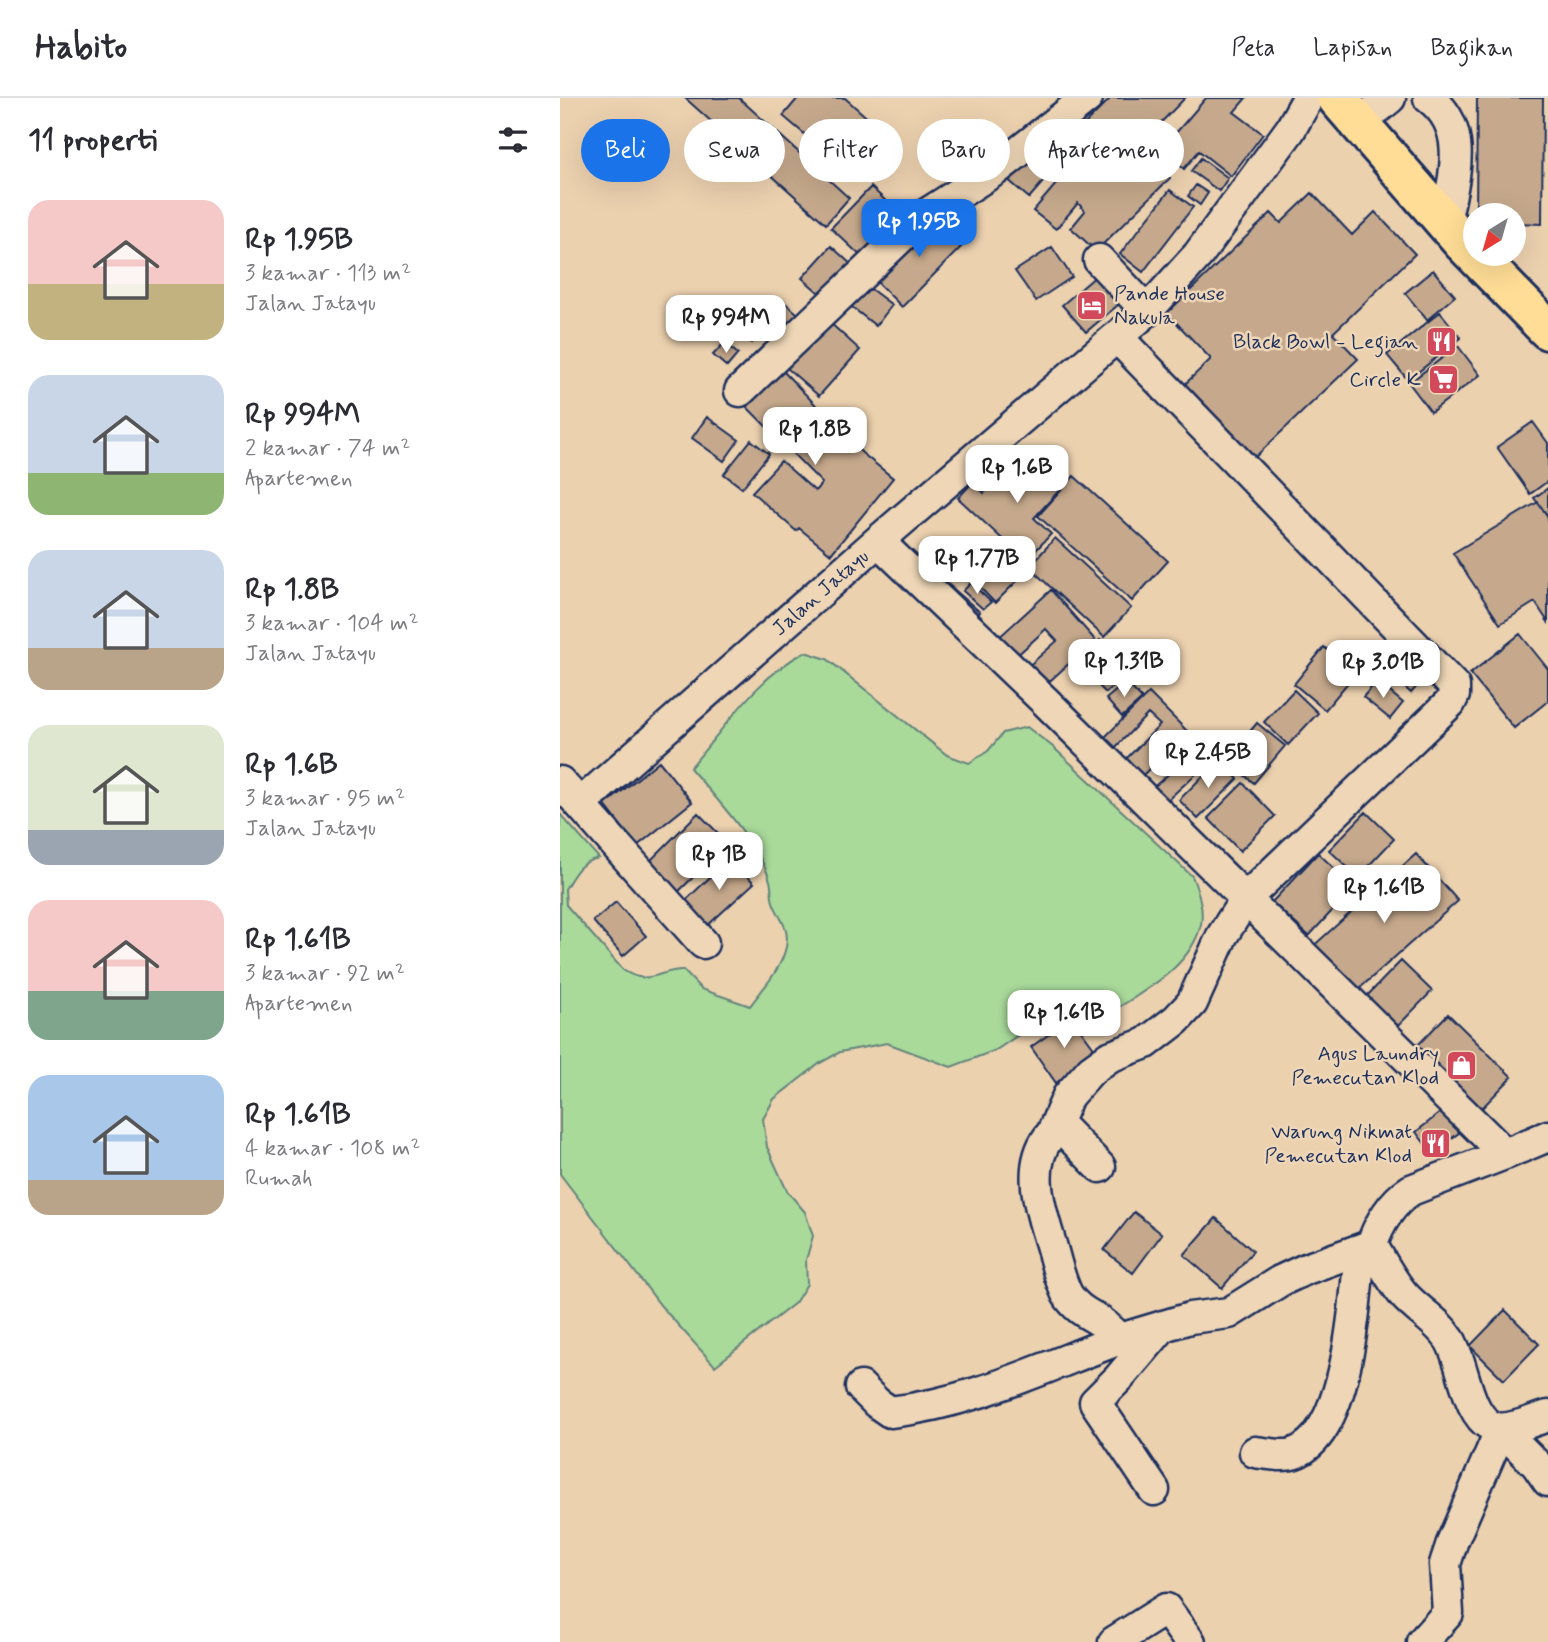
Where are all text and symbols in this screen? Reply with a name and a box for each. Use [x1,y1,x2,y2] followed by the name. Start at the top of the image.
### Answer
[35,26,127,70] text: Habito
[1232,33,1275,64] text: Peta
[1313,33,1392,64] text: Lapisan
[1430,33,1513,64] text: Bagikan
[581,119,670,182] chip: Beli
[684,119,785,182] chip: Sewa
[799,119,903,182] chip: Filter
[917,119,1010,182] chip: Baru
[1024,119,1184,182] chip: Apartemen
[28,121,157,160] text: 11 properti
[494,121,532,159] icon: filters
[847,200,991,259] pin: Rp 1.95B
[1463,203,1526,266] north arrow
[1463,203,1526,266] map controls
[878,207,960,237] text: Rp 1.95B
[245,220,353,259] text: Rp 1.95B
[84,228,168,312] icon: home
[245,259,411,289] text: 3 kamar · 113 m²
[1114,280,1225,332] place label: Pande House Nakula
[1074,288,1108,322] hotel icon: Pande House Nakula
[245,289,376,319] text: Jalan Jatayu
[661,296,791,355] pin: Rp 994M
[682,303,770,333] text: Rp 994M
[1424,324,1458,358] restaurant icon: Black Bowl - Legian
[1233,328,1419,358] place label: Black Bowl - Legian
[1427,362,1461,396] supermarket icon: Circle K
[1349,366,1421,394] place label: Circle K
[245,395,360,434] text: Rp 994M
[84,403,168,487] icon: home
[750,408,880,467] pin: Rp 1.8B
[779,415,851,445] text: Rp 1.8B
[245,434,410,464] text: 2 kamar · 74 m²
[952,446,1082,505] pin: Rp 1.6B
[981,453,1053,483] text: Rp 1.6B
[245,464,353,494] text: Apartemen
[905,536,1049,596] pin: Rp 1.77B
[766,543,875,643] street label: Jalan Jatayu
[935,544,1019,574] text: Rp 1.77B
[245,570,339,609] text: Rp 1.8B
[84,578,168,662] icon: home
[245,609,419,639] text: 3 kamar · 104 m²
[245,639,376,669] text: Jalan Jatayu
[1052,640,1196,699] pin: Rp 1.31B
[1311,640,1455,700] pin: Rp 3.01B
[1084,647,1164,677] text: Rp 1.31B
[1342,648,1424,678] text: Rp 3.01B
[1136,730,1280,790] pin: Rp 2.45B
[1165,738,1251,768] text: Rp 2.45B
[245,745,338,784] text: Rp 1.6B
[84,753,168,837] icon: home
[245,784,405,814] text: 3 kamar · 95 m²
[245,814,376,844] text: Jalan Jatayu
[670,832,768,892] pin: Rp 1B
[692,840,746,870] text: Rp 1B
[1312,866,1456,925] pin: Rp 1.61B
[1344,873,1424,903] text: Rp 1.61B
[245,920,351,959] text: Rp 1.61B
[84,928,168,1012] icon: home
[245,959,405,989] text: 3 kamar · 92 m²
[245,989,353,1019] text: Apartemen
[992,990,1136,1050] pin: Rp 1.61B
[1024,998,1104,1028] text: Rp 1.61B
[1292,1040,1439,1092] place label: Agus Laundry Pemecutan Klod
[1445,1048,1479,1082] shop icon: Agus Laundry Pemecutan Klod
[245,1095,351,1134] text: Rp 1.61B
[84,1103,168,1187] icon: home
[1265,1118,1412,1170] place label: Warung Nikmat Pemecutan Klod
[1418,1126,1452,1160] restaurant icon: Warung Nikmat Pemecutan Klod
[245,1134,420,1164] text: 4 kamar · 108 m²
[245,1164,313,1194] text: Rumah

